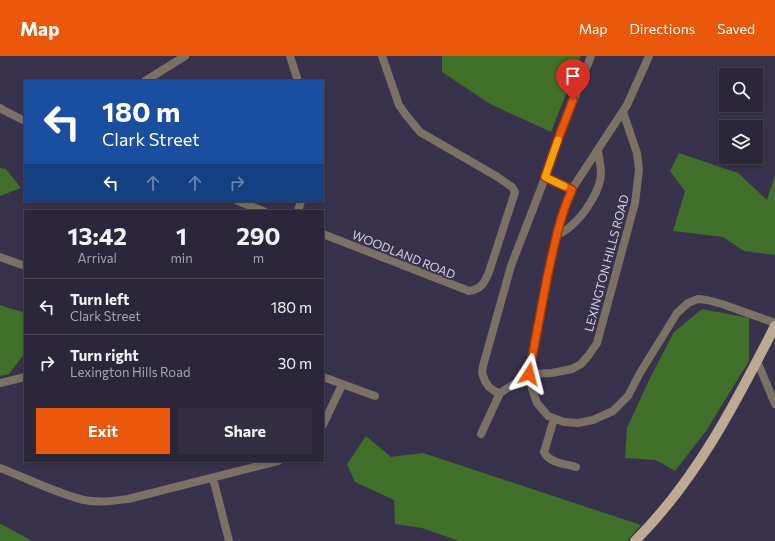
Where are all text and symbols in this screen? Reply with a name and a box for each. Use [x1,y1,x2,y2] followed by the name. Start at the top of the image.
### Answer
[20,17,59,40] text: Map
[579,20,608,37] text: Map
[630,20,695,37] text: Directions
[717,20,755,37] text: Saved
[556,59,590,100] pin
[562,65,584,87] icon: arrive
[719,68,763,164] map controls
[719,68,763,112] button: search
[102,94,180,128] text: 180 m
[36,96,88,148] icon: left
[719,120,763,164] button: layers
[102,128,200,150] text: Clark Street
[100,172,122,194] icon: left
[142,172,164,194] icon: ahead
[184,172,206,194] icon: ahead
[226,172,248,194] icon: right
[581,193,631,333] street label: LEXINGTON HILLS ROAD
[68,221,127,250] text: 13:42
[176,221,187,250] text: 1
[236,221,280,250] text: 290
[350,227,458,281] street label: WOODLAND ROAD
[78,250,117,266] text: Arrival
[170,250,193,266] text: min
[253,250,264,266] text: m
[70,290,129,308] text: Turn left
[36,296,58,318] icon: left
[271,298,312,316] text: 180 m
[70,308,140,324] text: Clark Street
[70,346,139,364] text: Turn right
[36,352,58,374] icon: right
[508,353,550,395] position arrow
[278,354,312,372] text: 30 m
[70,364,190,380] text: Lexington Hills Road
[36,408,170,454] button: Exit
[178,408,312,454] button: Share

